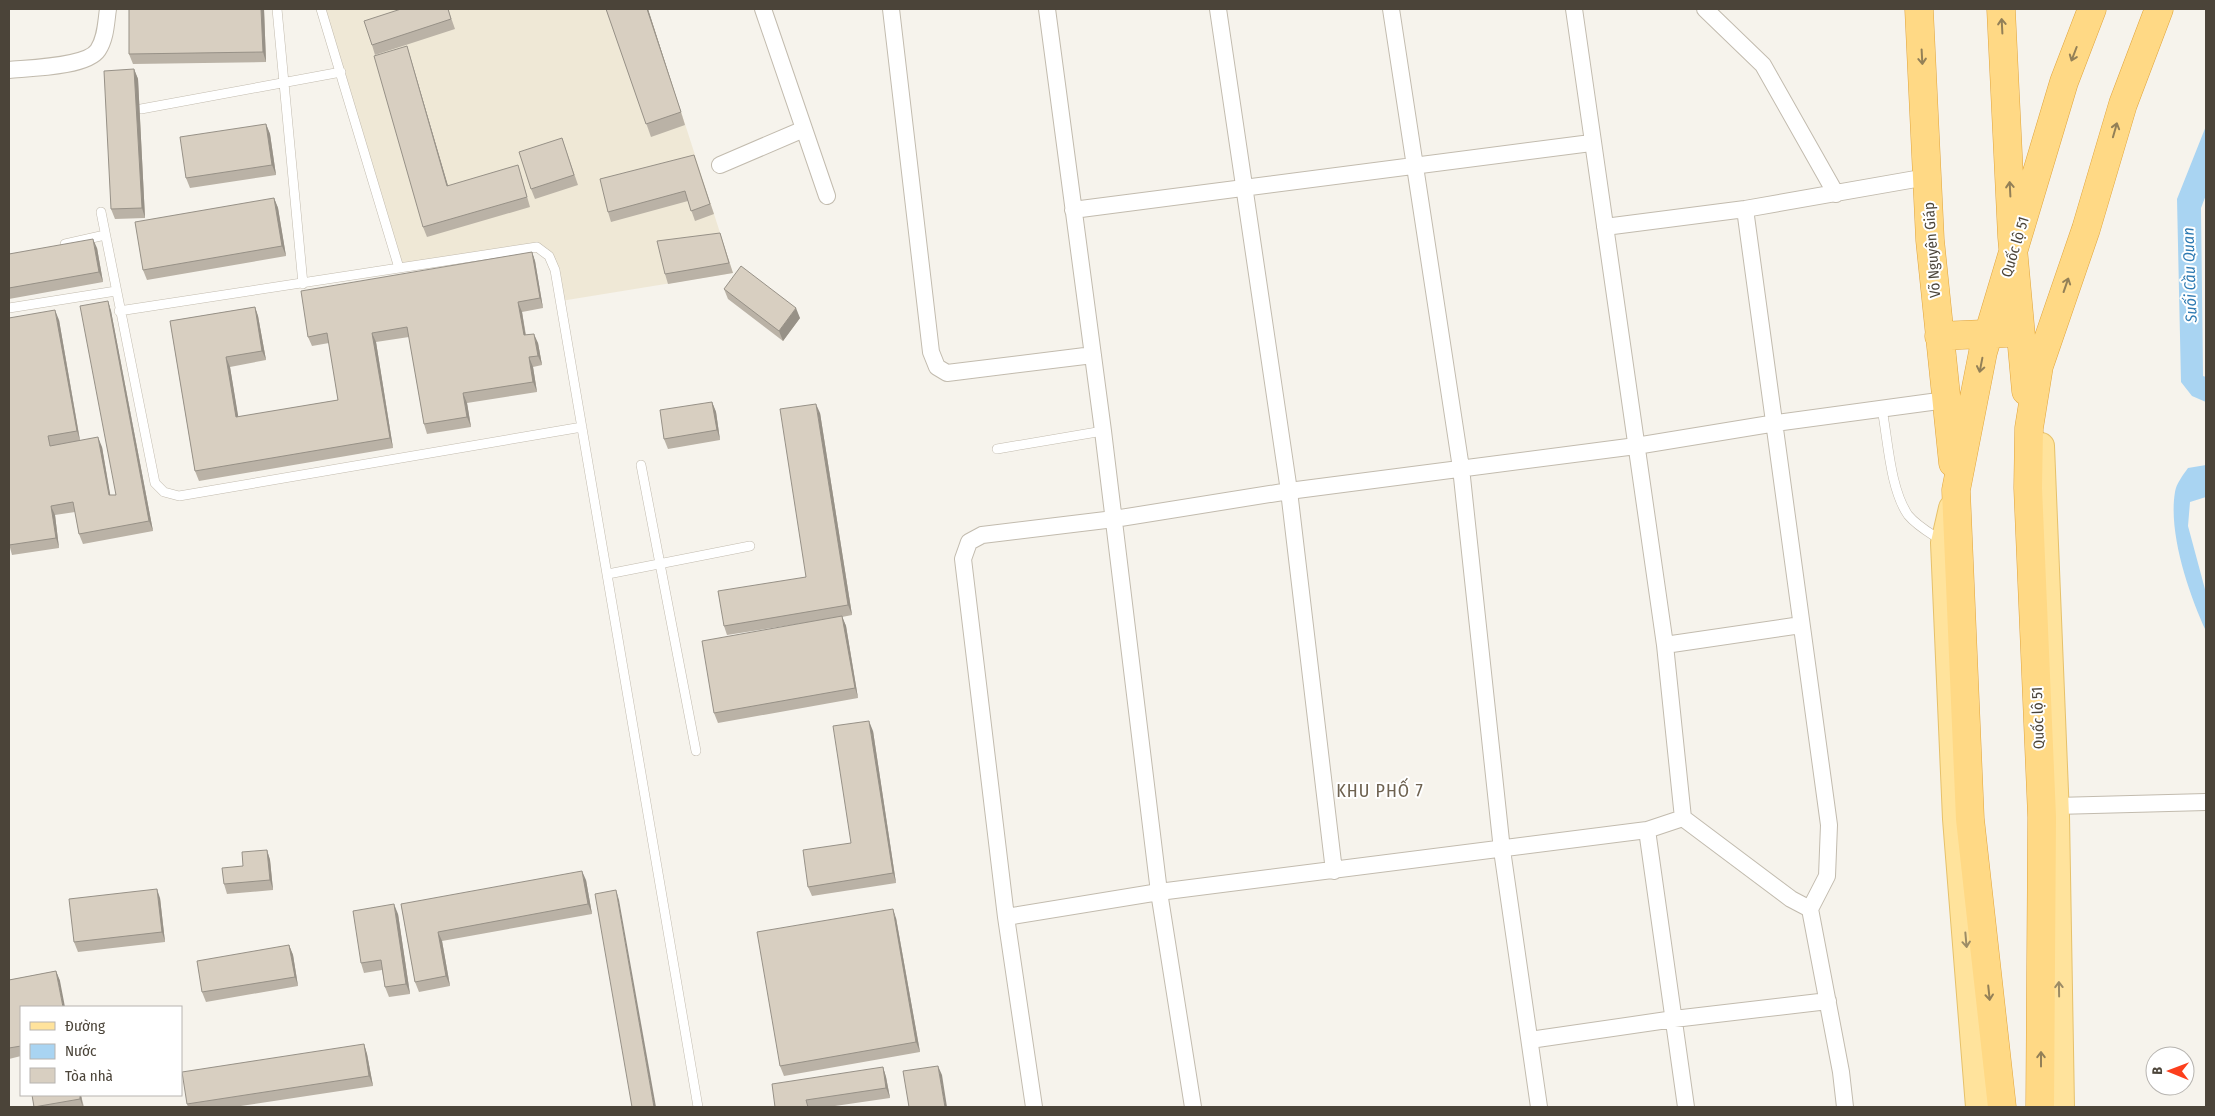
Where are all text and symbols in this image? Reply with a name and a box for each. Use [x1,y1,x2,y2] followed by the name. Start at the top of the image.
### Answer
[1997,19,2006,35] one-way arrow
[2069,46,2078,61] one-way arrow
[1917,49,1926,65] one-way arrow
[2111,122,2120,138] one-way arrow
[2005,181,2014,197] one-way arrow
[1920,202,1944,298] street label: Võ Nguyên Giáp
[1997,215,2033,279] street label: Quốc lộ 51
[2177,227,2201,324] water label: Suối Cầu Quan
[2062,277,2071,293] one-way arrow
[1975,357,1985,373] one-way arrow
[2028,687,2048,749] street label: Quốc lộ 51
[1336,777,1424,802] district label: KHU PHỐ 7
[1961,931,1971,947] one-way arrow
[2054,981,2063,997] one-way arrow
[1984,985,1994,1001] one-way arrow
[20,1006,182,1096] legend
[65,1017,105,1035] text: Đường
[65,1042,97,1060] text: Nước
[2145,1046,2195,1096] north arrow
[2036,1051,2046,1067] one-way arrow
[65,1067,113,1085] text: Tòa nhà
[2149,1067,2166,1075] text: B

